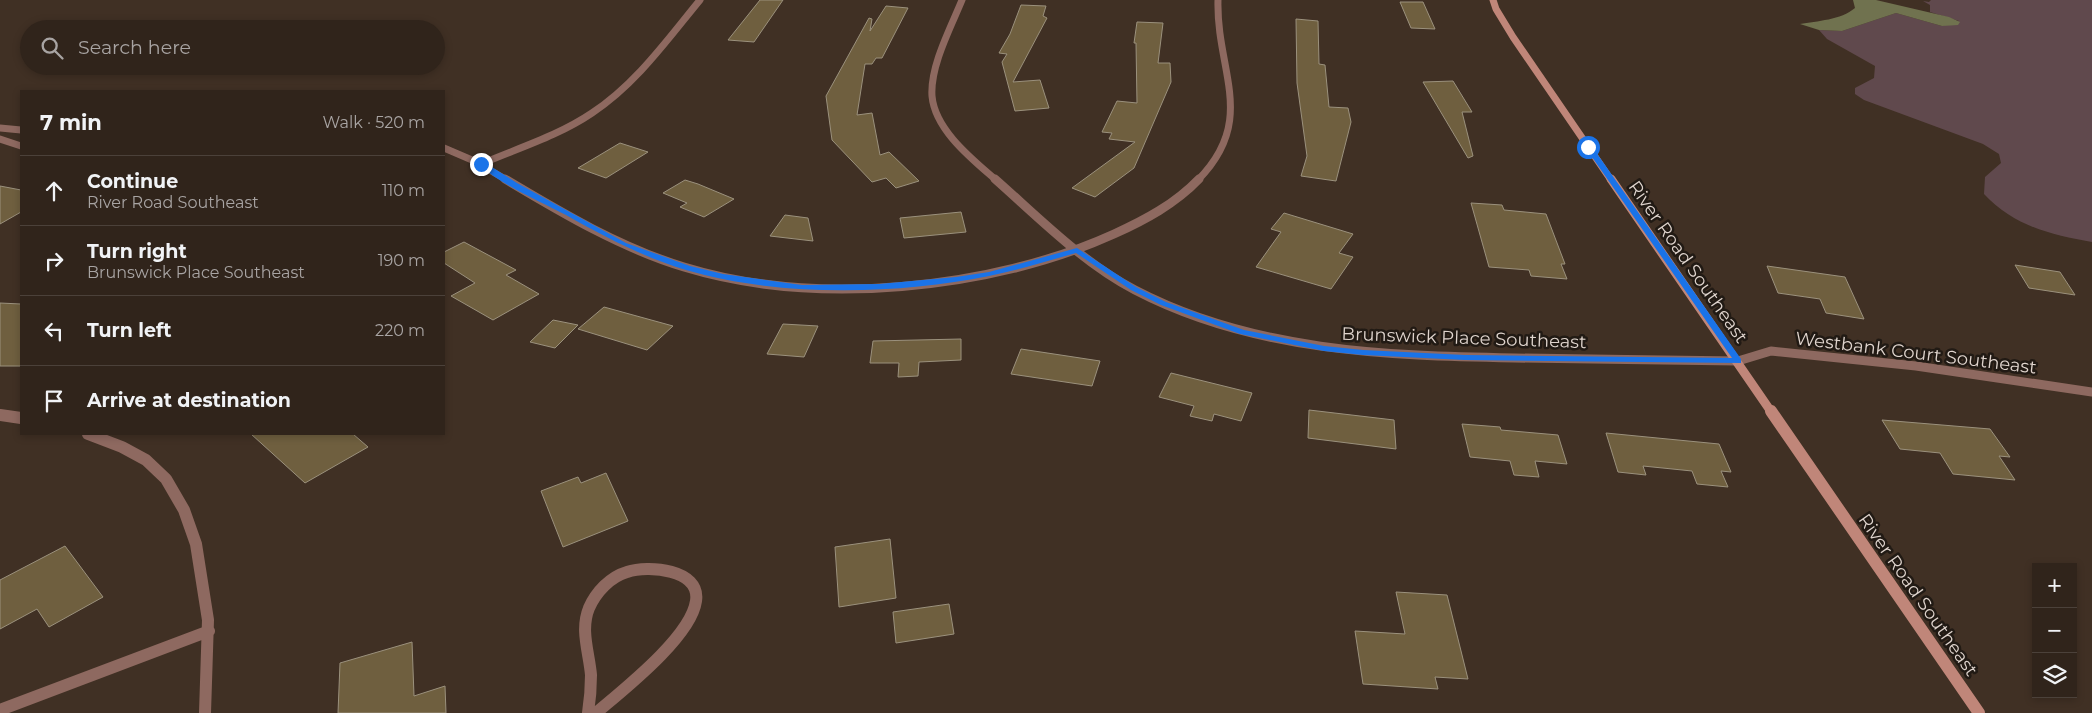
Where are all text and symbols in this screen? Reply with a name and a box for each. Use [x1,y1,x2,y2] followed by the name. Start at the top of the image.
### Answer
[20,20,445,75] search box
[38,34,66,62] icon: search
[78,36,191,59] text: Search here
[40,110,102,135] text: 7 min
[323,113,425,132] text: Walk · 520 m
[1577,136,1600,159] route start
[470,153,493,176] route end
[87,170,178,193] text: Continue
[40,177,68,205] icon: ahead
[1624,177,1752,347] street label: River Road Southeast
[382,181,425,200] text: 110 m
[87,193,259,212] text: River Road Southeast
[87,240,187,263] text: Turn right
[40,247,68,275] icon: right
[378,251,425,270] text: 190 m
[87,263,305,282] text: Brunswick Place Southeast
[40,317,68,345] icon: left
[87,319,172,342] text: Turn left
[375,321,425,340] text: 220 m
[1341,323,1587,353] street label: Brunswick Place Southeast
[1794,327,2038,379] street label: Westbank Court Southeast
[40,387,68,415] icon: arrive
[87,389,291,412] text: Arrive at destination
[1854,510,1982,680] street label: River Road Southeast
[2032,563,2077,698] map controls
[2032,563,2077,608] button: +
[2032,608,2077,653] button: −
[2032,653,2077,698] button: layers

